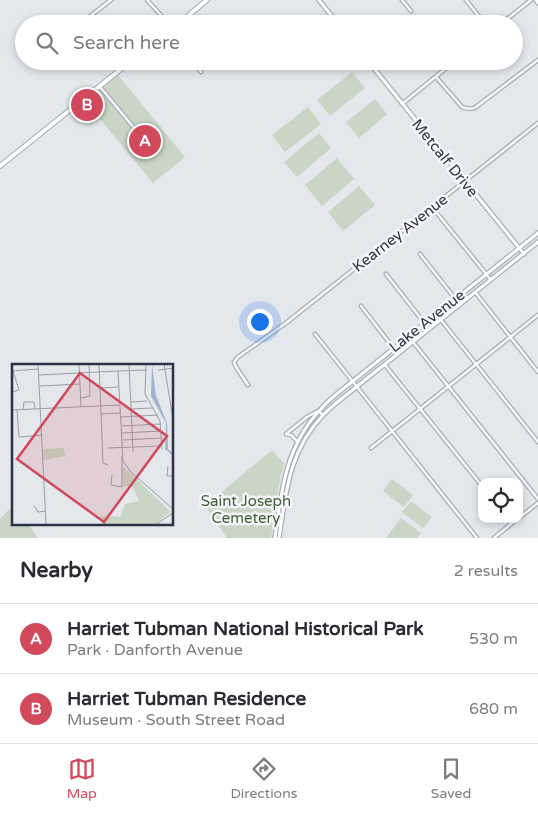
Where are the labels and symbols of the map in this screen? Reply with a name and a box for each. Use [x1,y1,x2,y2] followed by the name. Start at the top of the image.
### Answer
[71,86,103,124] pin: B
[408,115,482,201] street label: Metcalf Drive
[129,122,161,160] pin: A
[349,190,451,276] street label: Kearney Avenue
[386,286,468,356] street label: Lake Avenue
[247,309,273,335] your location
[12,364,174,526] inset map
[201,492,291,527] park label: Saint Joseph Cemetery

